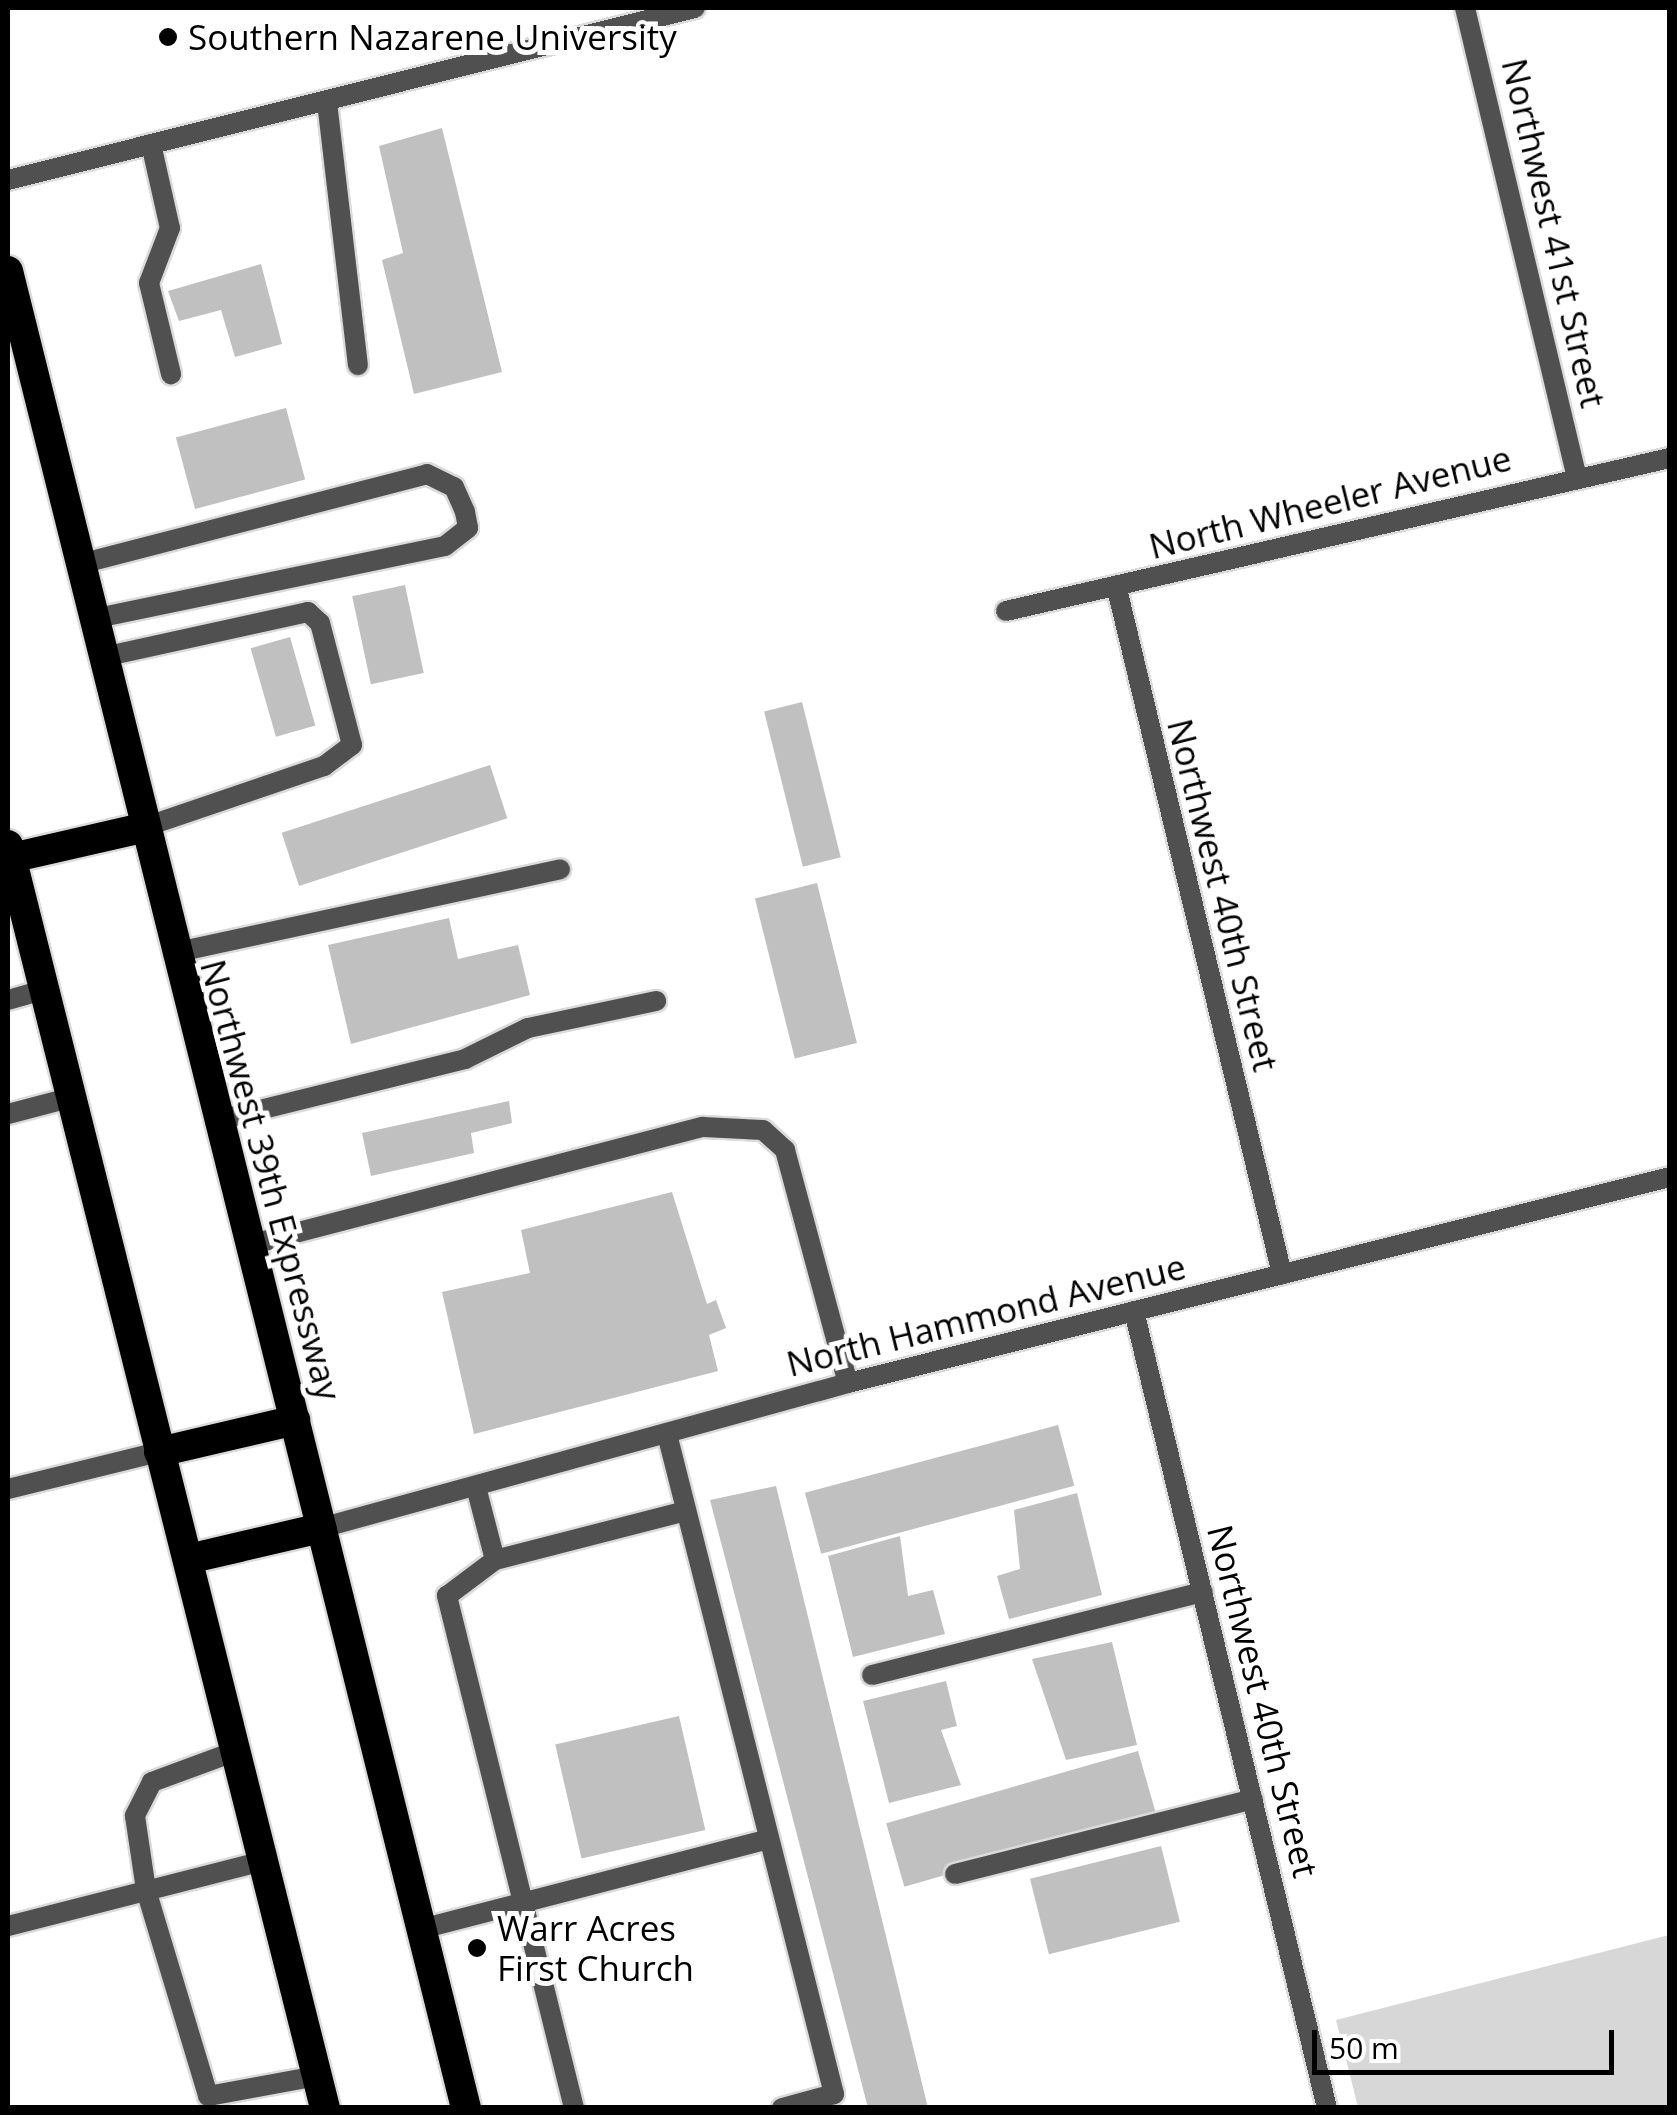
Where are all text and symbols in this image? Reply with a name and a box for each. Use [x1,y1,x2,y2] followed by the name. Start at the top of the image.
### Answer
[188,16,677,58] place label: Southern Nazarene University
[157,26,179,48] marker: Southern Nazarene University
[1493,54,1615,412] street label: Northwest 41st Street
[1145,437,1515,567] street label: North Wheeler Avenue
[1159,715,1287,1075] street label: Northwest 40th Street
[192,955,350,1405] street label: Northwest 39th Expressway
[782,1245,1190,1385] street label: North Hammond Avenue
[1199,1521,1327,1881] street label: Northwest 40th Street
[497,1907,694,1989] place label: Warr Acres First Church
[466,1937,488,1959] marker: Warr Acres First Church
[1317,2010,1620,2072] scale bar
[1329,2027,1399,2068] text: 50 m

